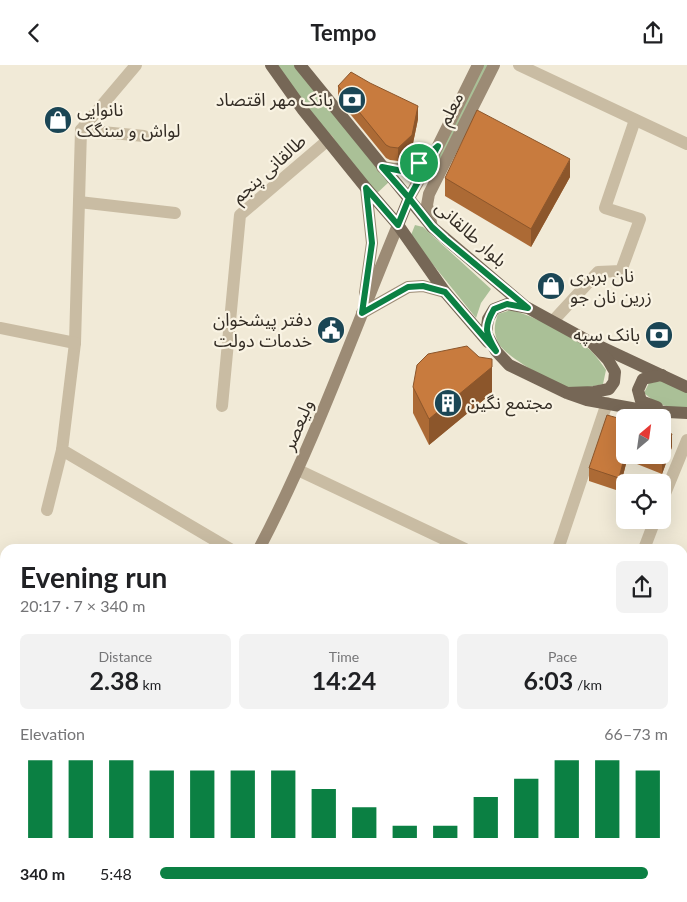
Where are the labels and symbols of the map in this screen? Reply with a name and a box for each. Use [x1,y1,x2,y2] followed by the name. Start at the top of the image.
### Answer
[337,85,367,115] bank icon: بانک مهر اقتصاد
[216,88,333,111] place label: بانک مهر اقتصاد
[433,88,470,130] street label: معلم
[77,98,180,142] place label: نانوایی لواش و سنگک
[43,105,73,135] shop icon: نانوایی لواش و سنگک
[227,129,312,209] street label: طالقانی پنجم
[398,142,440,184] pin
[431,195,512,272] street label: بلوار طالقانی
[570,264,652,308] place label: نان بربری زرین نان جو
[536,271,566,301] shop icon: نان بربری زرین نان جو
[213,308,312,351] place label: دفتر پیشخوان خدمات دولت
[316,315,346,345] public building icon: دفتر پیشخوان خدمات دولت
[644,320,674,350] bank icon: بانک سپه
[573,323,640,346] place label: بانک سپه
[433,388,463,418] building icon: مجتمع نگین
[467,391,553,417] place label: مجتمع نگین
[276,396,318,455] street label: ولیعصر
[616,409,671,464] north arrow

